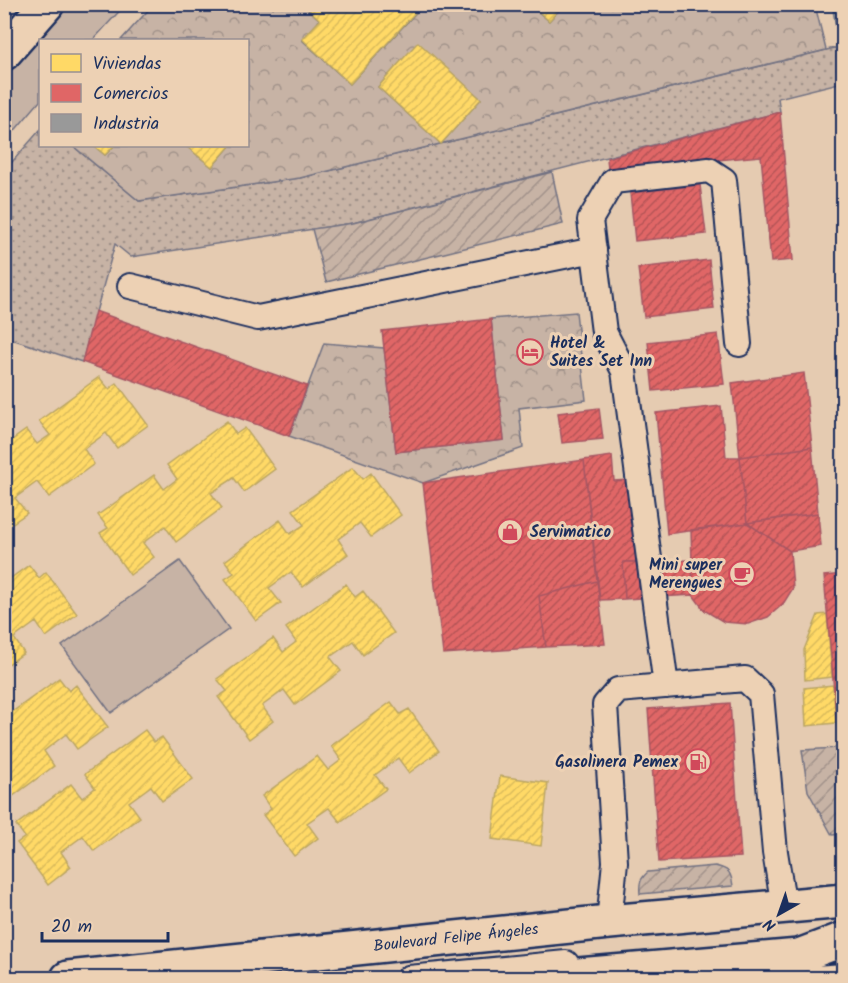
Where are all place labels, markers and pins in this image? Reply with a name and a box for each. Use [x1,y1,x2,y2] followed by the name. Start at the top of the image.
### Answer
[550,331,652,374] place label: Hotel & Suites Set Inn
[515,337,545,367] hotel icon: Hotel & Suites Set Inn
[495,517,525,547] shop icon: Servimatico
[530,520,611,545] place label: Servimatico
[649,553,723,596] place label: Mini super Merengues
[727,559,757,589] cafe icon: Mini super Merengues
[683,747,713,777] fuel station icon: Gasolinera Pemex
[555,750,678,775] place label: Gasolinera Pemex

